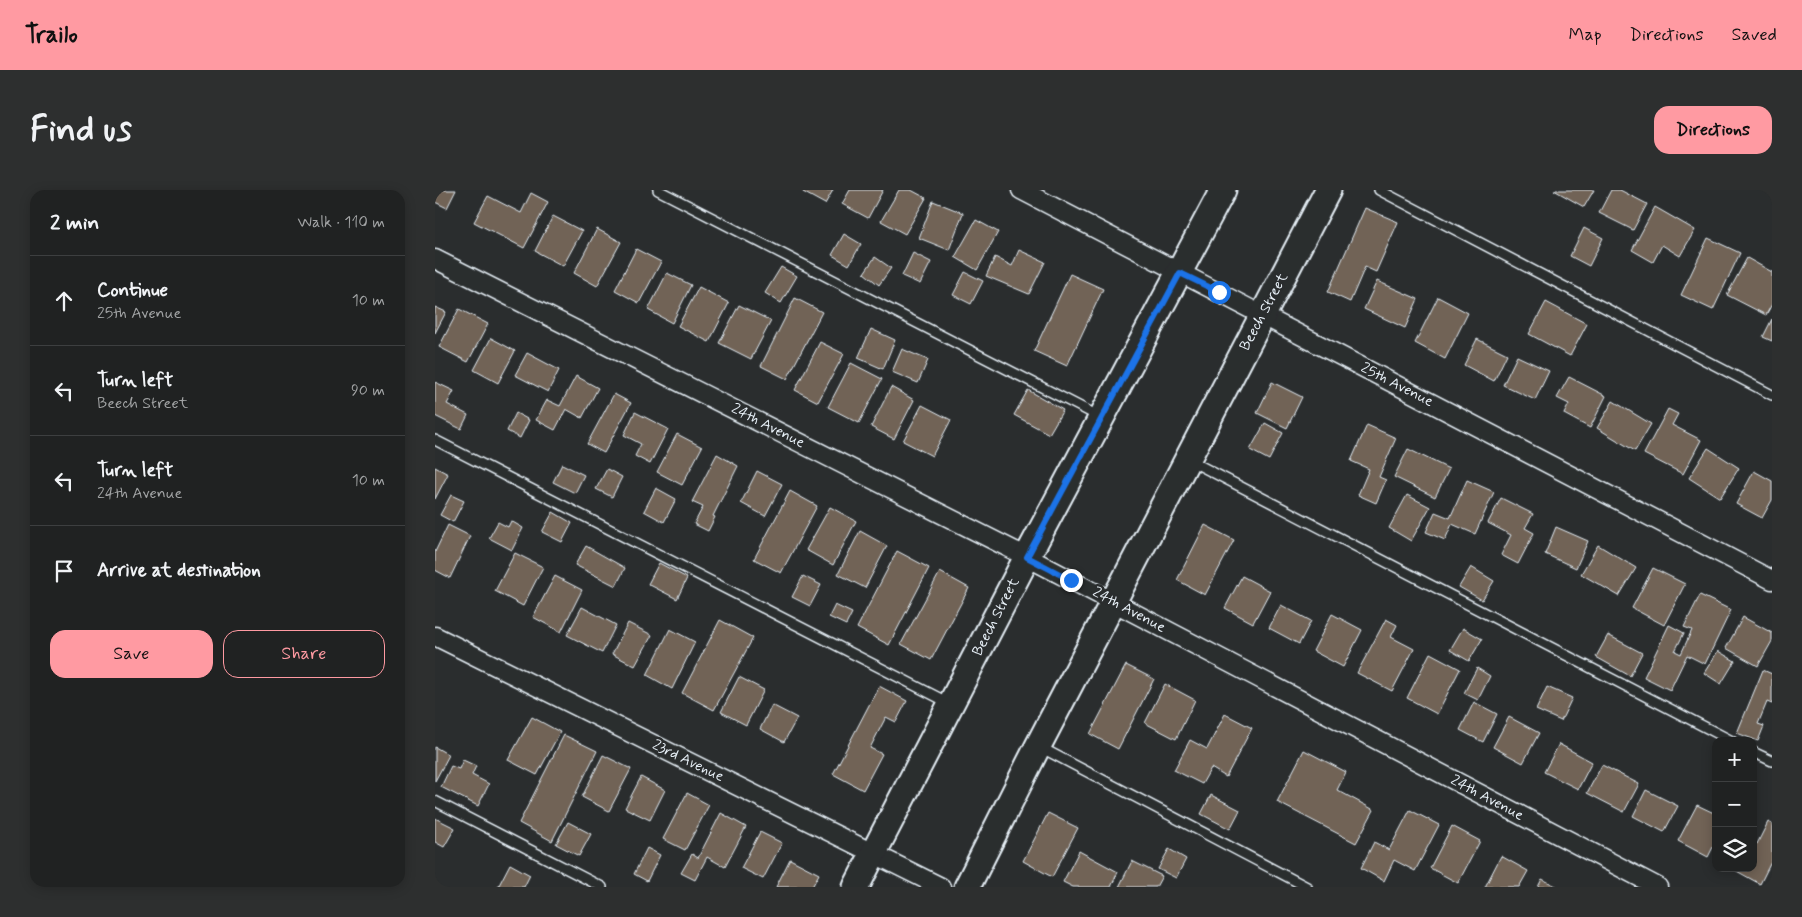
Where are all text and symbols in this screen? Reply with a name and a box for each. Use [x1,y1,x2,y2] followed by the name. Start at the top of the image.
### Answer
[25,20,78,51] text: Trailo
[1569,23,1602,47] text: Map
[1630,23,1704,47] text: Directions
[1732,23,1777,47] text: Saved
[1654,106,1772,154] button: Directions
[30,107,132,153] text: Find us
[50,209,99,237] text: 2 min
[297,212,385,233] text: Walk · 110 m
[1235,269,1293,354] street label: Beech Street
[97,278,168,303] text: Continue
[1208,281,1231,304] route start
[50,287,78,315] icon: ahead
[352,290,385,311] text: 10 m
[97,303,181,324] text: 25th Avenue
[1357,358,1437,412] street label: 25th Avenue
[97,368,173,393] text: Turn left
[50,377,78,405] icon: left
[351,380,385,401] text: 90 m
[97,393,188,414] text: Beech Street
[728,399,808,453] street label: 24th Avenue
[97,458,173,483] text: Turn left
[50,467,78,495] icon: left
[352,470,385,491] text: 10 m
[97,483,183,504] text: 24th Avenue
[50,557,78,585] icon: arrive
[97,558,261,583] text: Arrive at destination
[1060,569,1083,592] route end
[968,574,1024,660] street label: Beech Street
[1089,582,1169,638] street label: 24th Avenue
[50,630,213,678] button: Save
[223,630,385,678] button: Share
[649,735,727,787] street label: 23rd Avenue
[1712,737,1757,872] map controls
[1712,737,1757,782] button: +
[1447,770,1527,826] street label: 24th Avenue
[1712,782,1757,827] button: −
[1712,827,1757,872] button: layers

